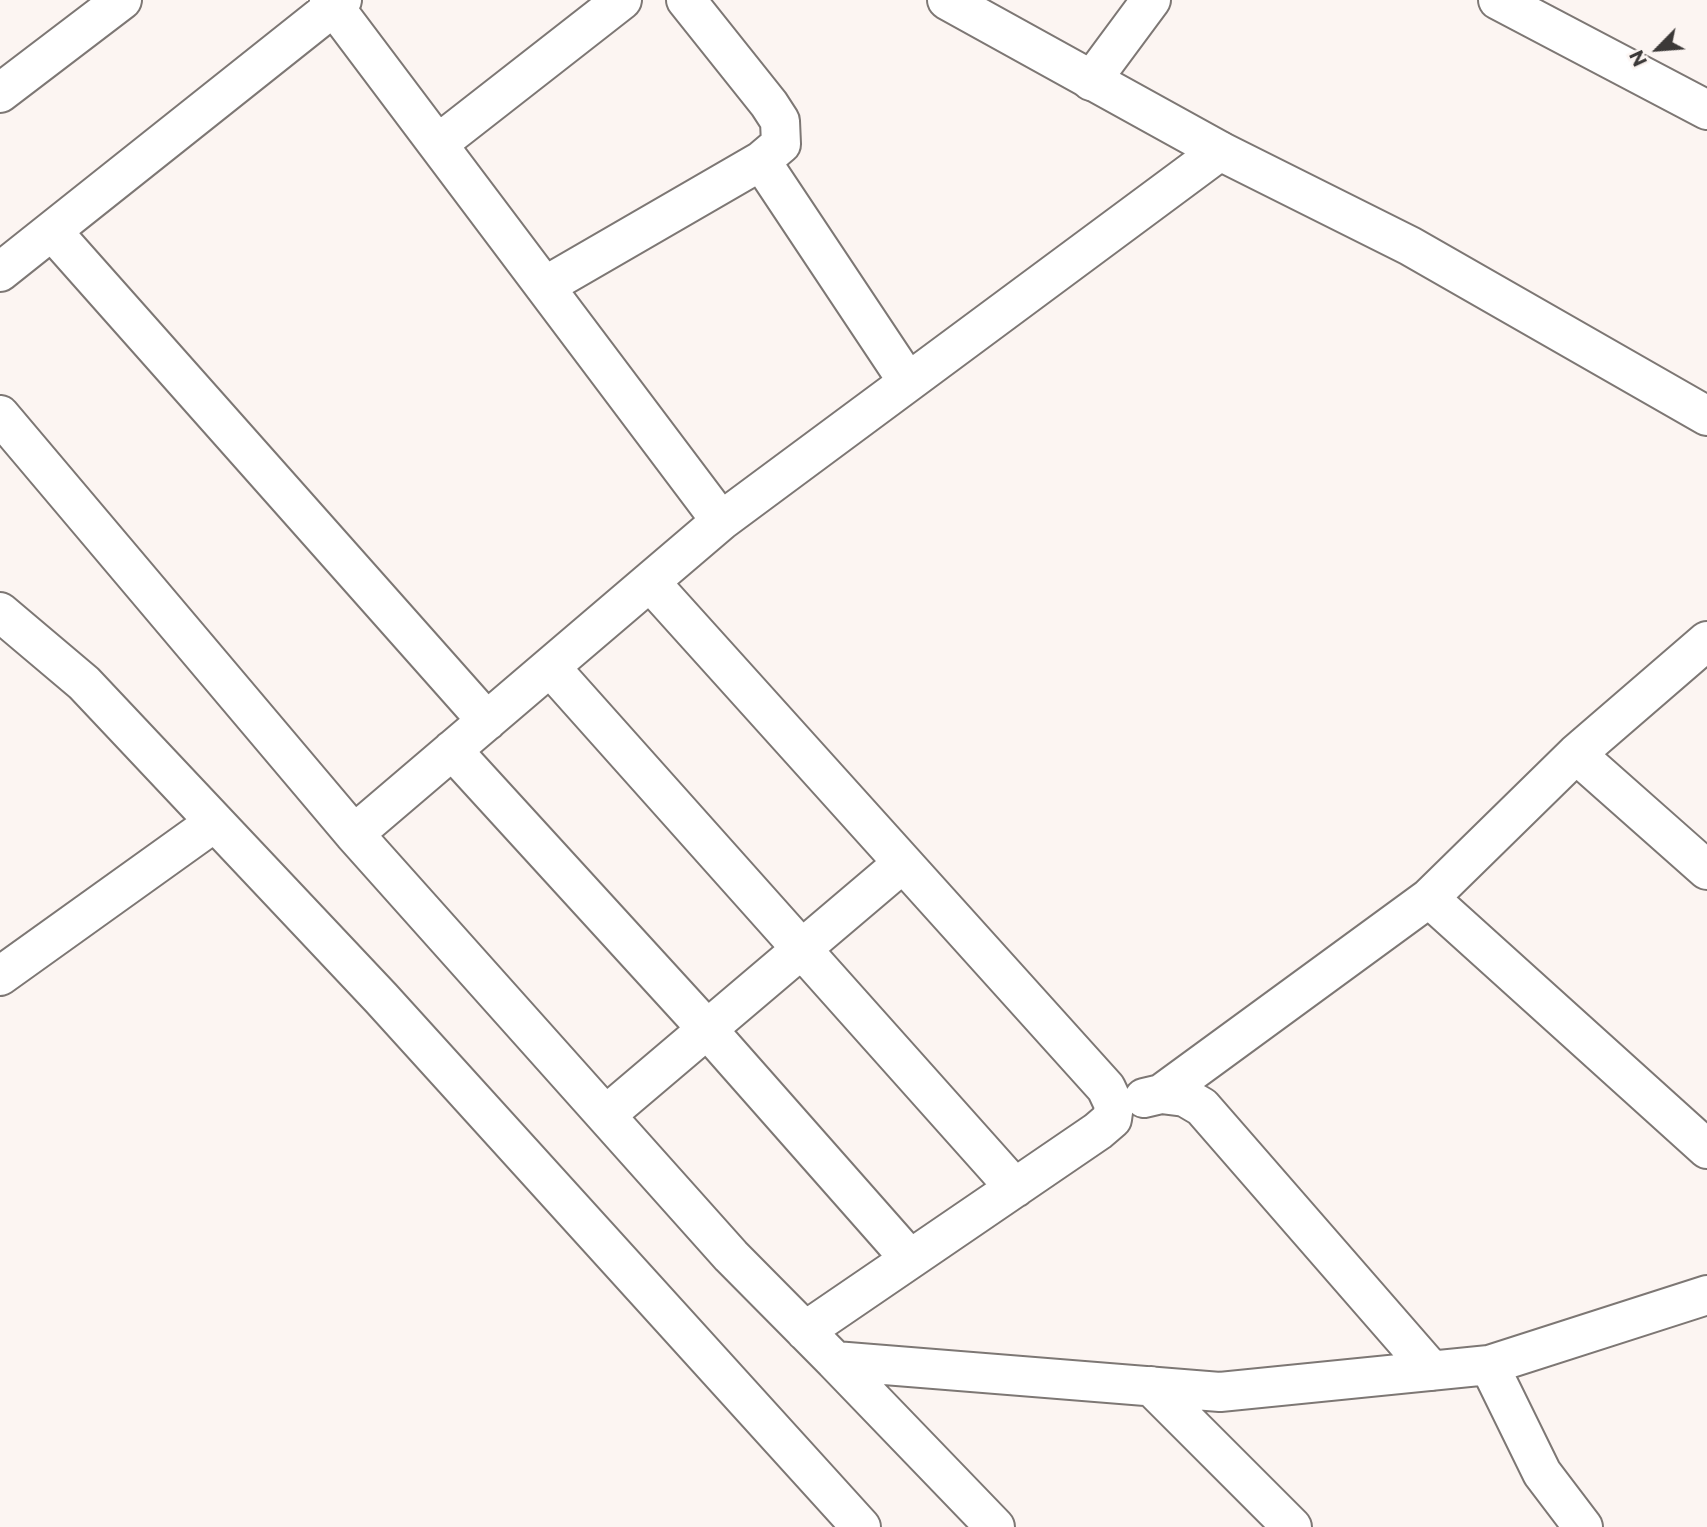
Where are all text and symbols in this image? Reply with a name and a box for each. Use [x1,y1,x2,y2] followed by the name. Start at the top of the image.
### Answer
[1623,14,1693,84] north arrow
[1625,46,1652,70] text: N

